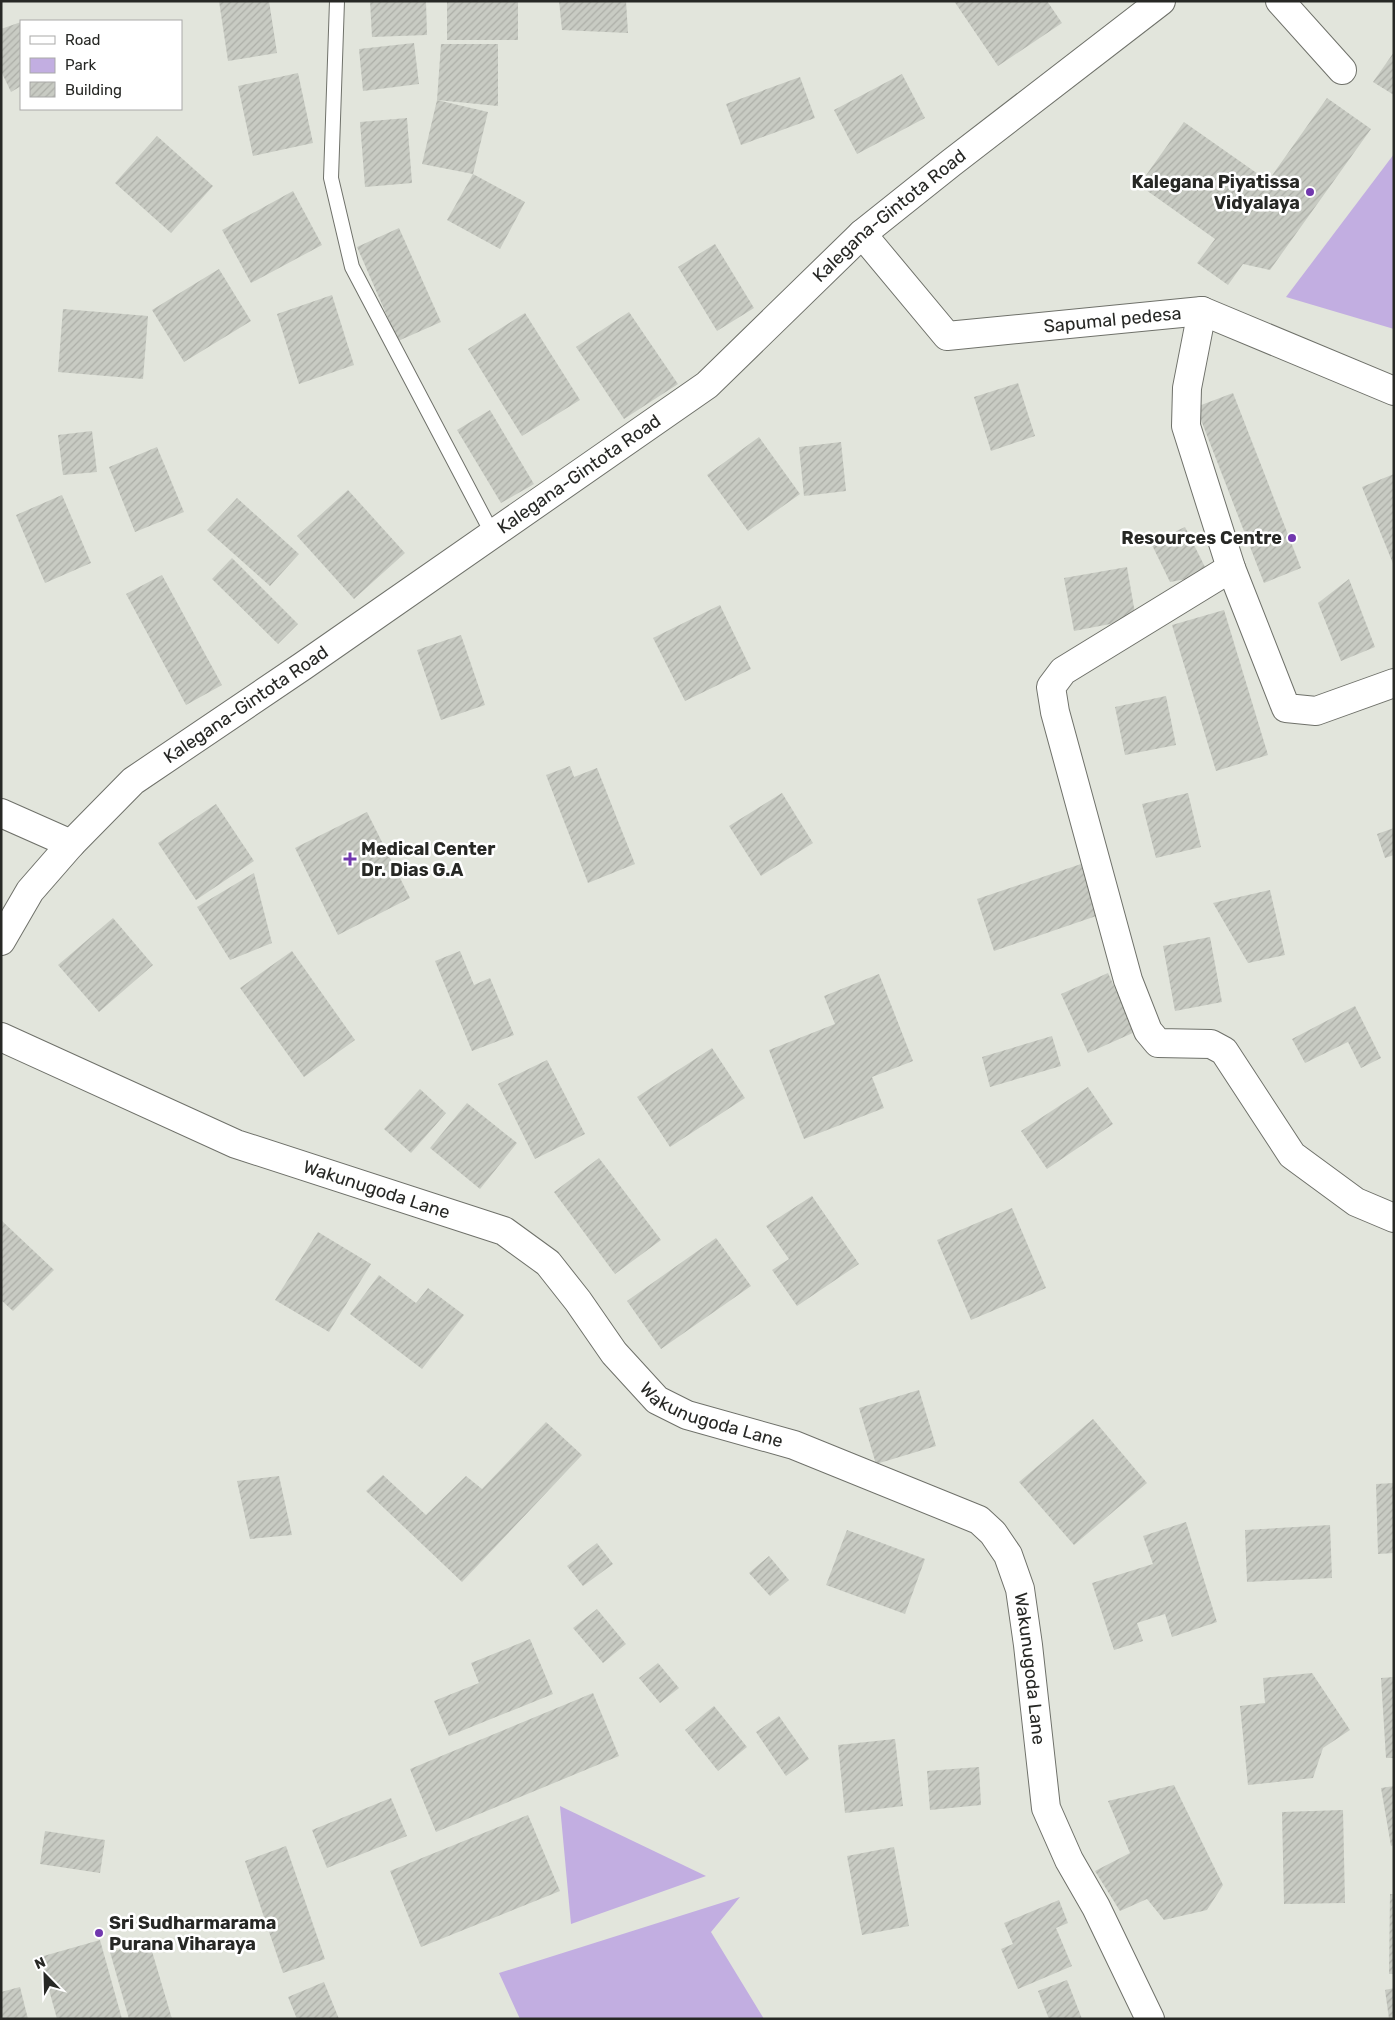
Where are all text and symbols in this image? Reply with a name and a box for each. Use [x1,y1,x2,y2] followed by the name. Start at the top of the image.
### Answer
[20,20,182,110] legend
[65,31,101,49] text: Road
[65,56,96,74] text: Park
[65,81,122,99] text: Building
[808,145,970,287] street label: Kalegana-Gintota Road
[1131,171,1300,214] place label: Kalegana Piyatissa Vidyalaya
[1304,186,1316,198] marker: Kalegana Piyatissa Vidyalaya
[1043,302,1182,337] street label: Sapumal pedesa
[493,410,665,538] street label: Kalegana-Gintota Road
[1121,527,1282,549] place label: Resources Centre
[1286,532,1298,544] marker: Resources Centre
[159,641,332,768] street label: Kalegana-Gintota Road
[361,838,495,881] place label: Medical Center Dr. Dias G.A
[343,852,357,866] marker: Medical Center Dr. Dias G.A
[300,1156,453,1224] street label: Wakunugoda Lane
[635,1378,786,1452] street label: Wakunugoda Lane
[1010,1591,1050,1746] street label: Wakunugoda Lane
[109,1912,276,1955] place label: Sri Sudharmarama Purana Viharaya
[93,1927,105,1939] marker: Sri Sudharmarama Purana Viharaya
[20,1950,70,2000] north arrow
[32,1954,48,1973] text: N

